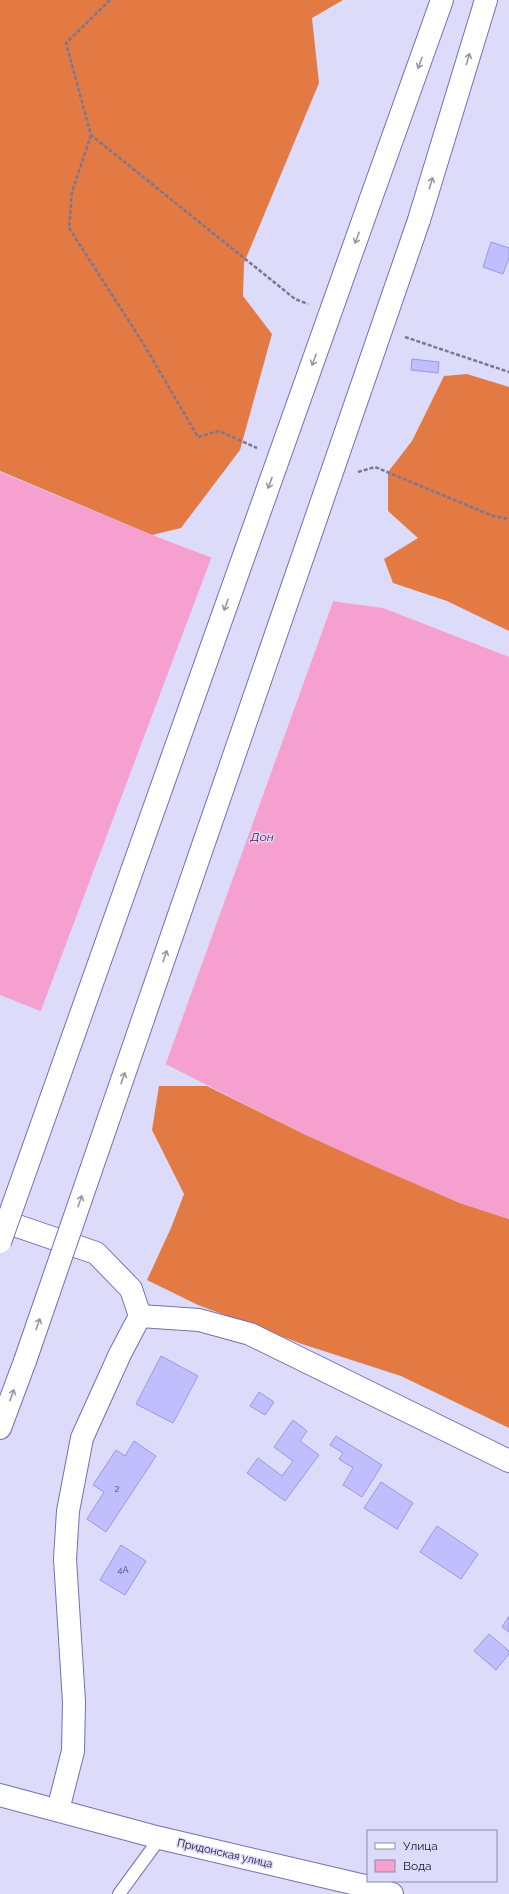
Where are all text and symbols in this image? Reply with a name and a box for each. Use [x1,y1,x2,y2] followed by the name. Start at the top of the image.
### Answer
[465,52,472,65] one-way arrow
[415,57,423,69] one-way arrow
[428,177,435,190] one-way arrow
[353,231,360,244] one-way arrow
[309,354,317,366] one-way arrow
[266,476,273,489] one-way arrow
[222,599,230,611] one-way arrow
[249,830,274,844] water label: Дон
[162,949,169,962] one-way arrow
[119,1073,127,1085] one-way arrow
[77,1195,84,1208] one-way arrow
[34,1319,42,1331] one-way arrow
[9,1389,17,1401] one-way arrow
[115,1484,120,1494] house number: 2
[118,1565,129,1575] house number: 4А
[367,1830,497,1882] legend
[176,1836,274,1871] street label: Придонская улица
[403,1839,438,1853] text: Улица
[403,1859,432,1873] text: Вода

